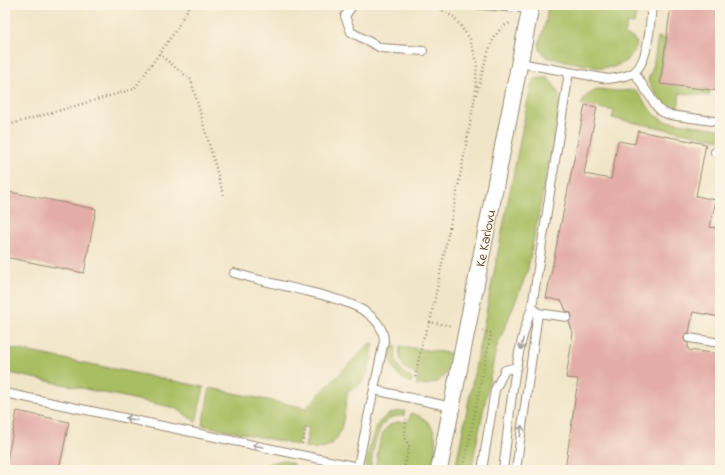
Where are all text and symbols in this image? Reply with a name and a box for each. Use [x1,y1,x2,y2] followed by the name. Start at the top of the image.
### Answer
[471,208,502,269] street label: Ke Karlovu
[517,338,525,351] one-way arrow
[125,415,138,423] one-way arrow
[517,425,525,438] one-way arrow
[252,441,265,449] one-way arrow

